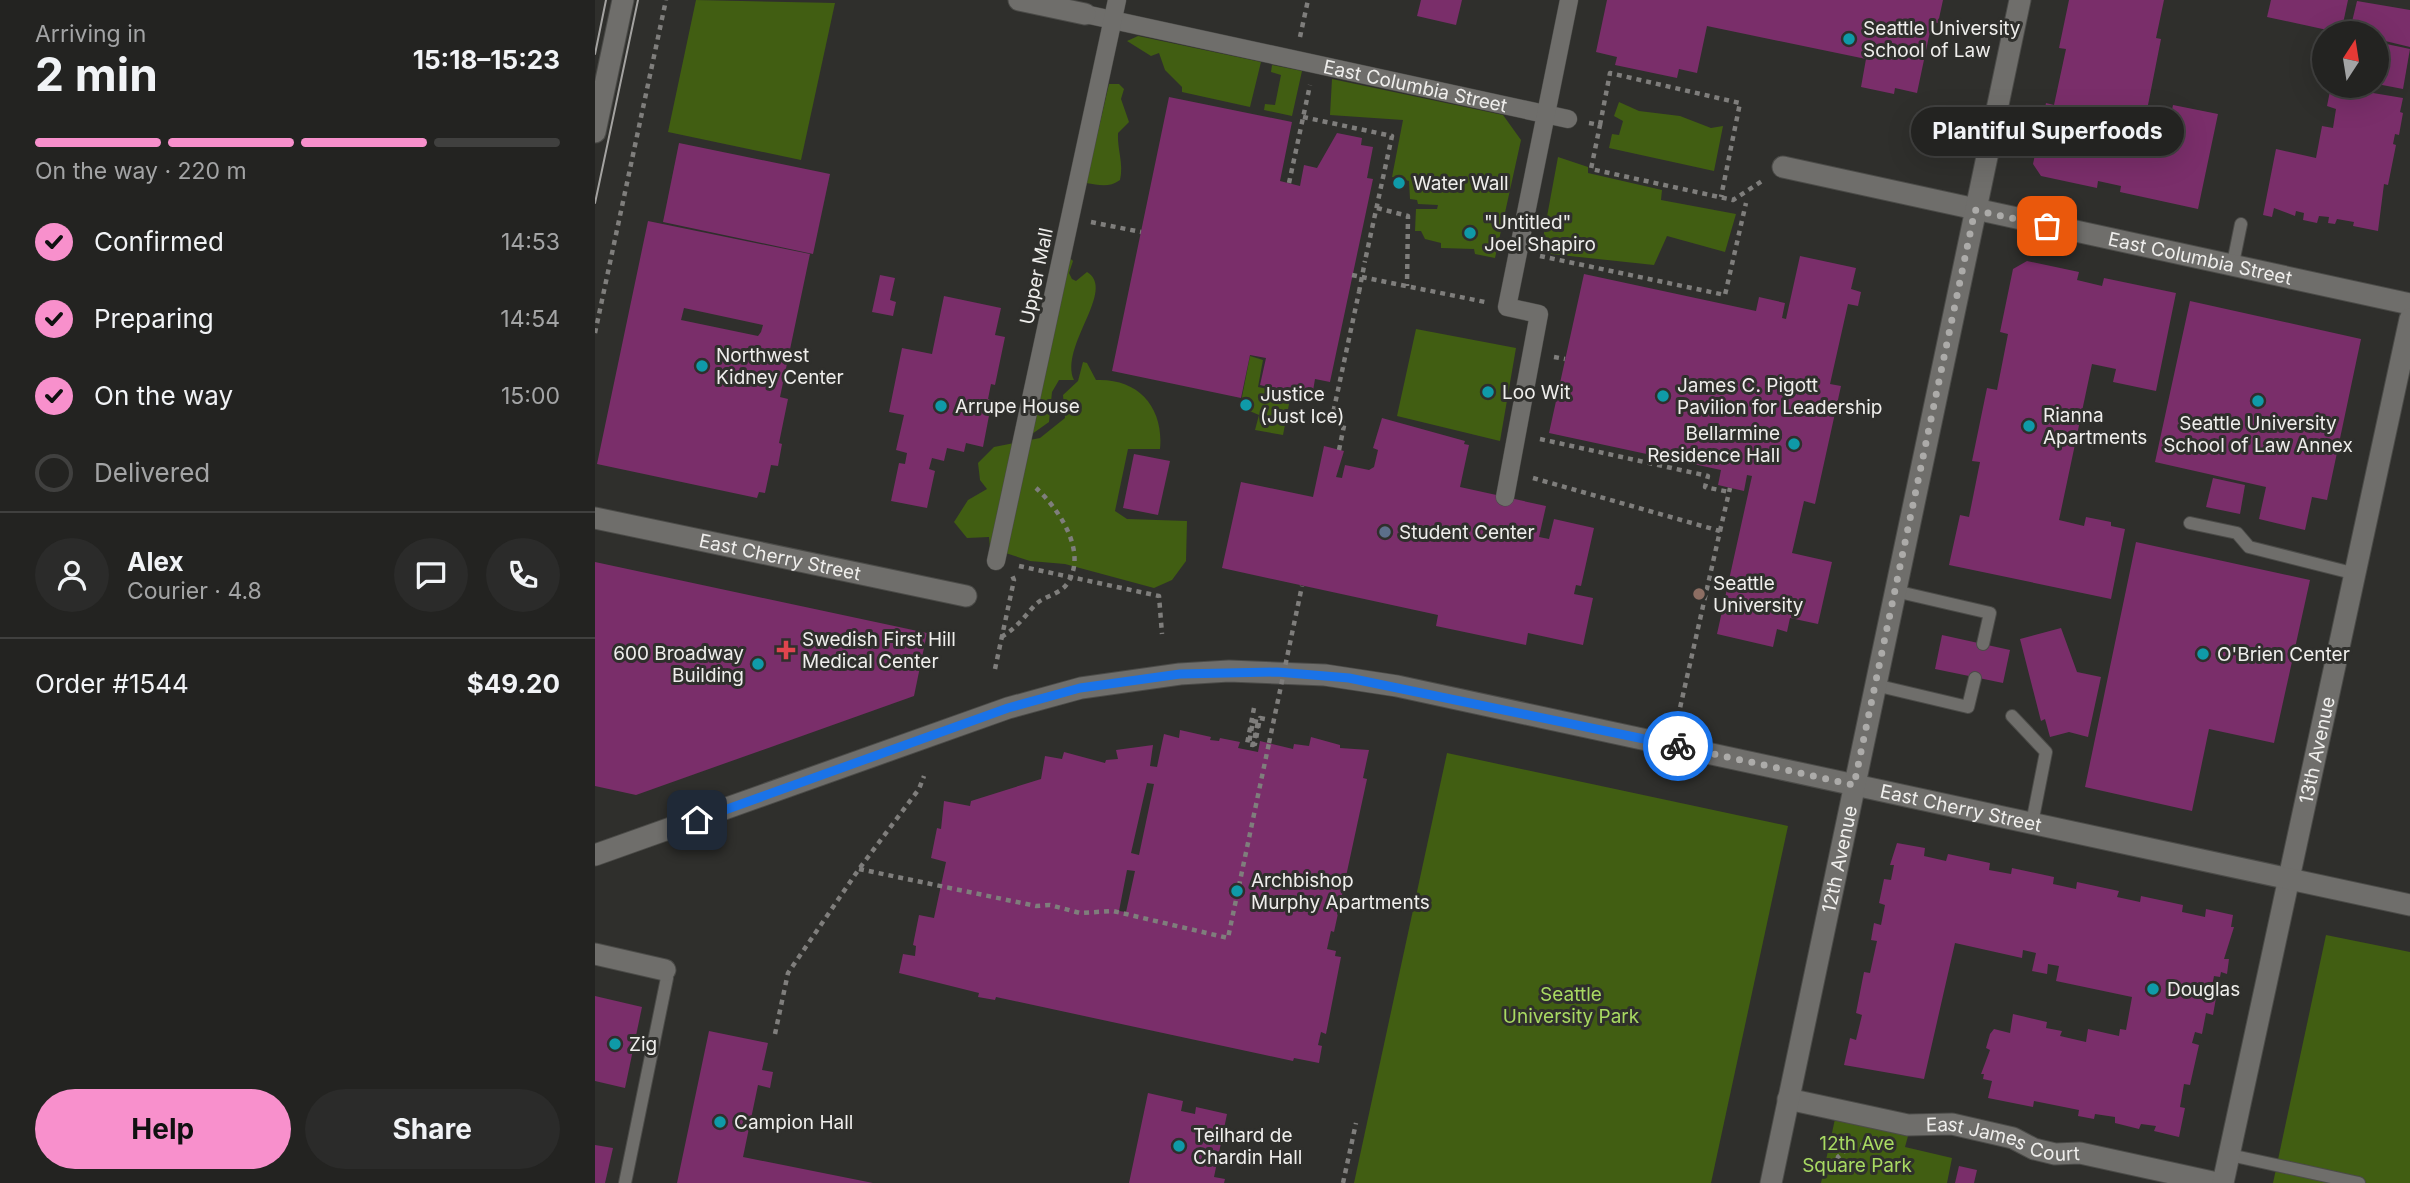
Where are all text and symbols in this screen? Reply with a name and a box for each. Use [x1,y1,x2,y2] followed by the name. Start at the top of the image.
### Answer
[1863,17,2021,62] place label: Seattle University School of Law
[35,20,146,48] text: Arriving in
[2312,21,2389,98] north arrow
[2312,21,2389,98] map controls
[1841,31,1857,47] marker: Seattle University School of Law
[413,44,560,75] text: 15:18–15:23
[35,46,158,102] text: 2 min
[1321,55,1509,117] street label: East Columbia Street
[1911,107,2183,156] callout: Plantiful Superfoods
[1932,117,2163,145] text: Plantiful Superfoods
[35,157,247,185] text: On the way · 220 m
[1413,172,1509,195] place label: Water Wall
[1391,175,1407,191] marker: Water Wall
[2017,196,2077,256] pin
[2028,207,2066,245] icon: bag
[1484,211,1596,256] place label: "Untitled" Joel Shapiro
[35,223,73,261] icon: check
[1462,225,1478,241] marker: "Untitled" Joel Shapiro
[94,226,224,257] text: Confirmed
[1015,226,1058,326] street label: Upper Mall
[2106,227,2294,290] street label: East Columbia Street
[501,228,560,256] text: 14:53
[35,300,73,338] icon: check
[94,303,214,334] text: Preparing
[500,305,560,333] text: 14:54
[716,344,844,389] place label: Northwest Kidney Center
[694,358,710,374] marker: Northwest Kidney Center
[1677,374,1882,419] place label: James C. Pigott Pavilion for Leadership
[35,377,73,415] icon: check
[94,380,233,411] text: On the way
[1502,381,1570,404] place label: Loo Wit
[501,382,560,410] text: 15:00
[1260,383,1344,428] place label: Justice (Just Ice)
[1480,384,1496,400] marker: Loo Wit
[1655,388,1671,404] marker: James C. Pigott Pavilion for Leadership
[2250,393,2266,409] marker: Seattle University School of Law Annex
[955,395,1080,418] place label: Arrupe House
[1238,397,1254,413] marker: Justice (Just Ice)
[933,398,949,414] marker: Arrupe House
[2043,404,2147,449] place label: Rianna Apartments
[2163,412,2353,457] place label: Seattle University School of Law Annex
[2021,418,2037,434] marker: Rianna Apartments
[1647,422,1780,467] place label: Bellarmine Residence Hall
[1786,436,1802,452] marker: Bellarmine Residence Hall
[94,457,210,488] text: Delivered
[1399,521,1535,544] place label: Student Center
[1377,524,1393,540] marker: Student Center
[697,529,863,586] street label: East Cherry Street
[35,538,109,612] button: person
[394,538,468,612] button: chat
[486,538,560,612] button: phone
[127,546,184,577] text: Alex
[1713,572,1804,617] place label: Seattle University
[127,577,262,605] text: Courier · 4.8
[1691,586,1707,602] marker: Seattle University
[802,628,956,673] place label: Swedish First Hill Medical Center
[776,640,796,660] marker: Swedish First Hill Medical Center
[613,642,744,687] place label: 600 Broadway Building
[2217,643,2350,666] place label: O'Brien Center
[2195,646,2211,662] marker: O'Brien Center
[750,656,766,672] marker: 600 Broadway Building
[35,668,189,699] text: Order #1544
[467,668,560,699] text: $49.20
[2294,694,2340,806] street label: 13th Avenue
[1643,711,1713,781] courier
[1659,727,1697,765] icon: bike
[1878,780,2044,837] street label: East Cherry Street
[667,790,727,850] pin
[678,801,716,839] icon: home
[1817,804,1862,915] street label: 12th Avenue
[1251,869,1430,914] place label: Archbishop Murphy Apartments
[1229,883,1245,899] marker: Archbishop Murphy Apartments
[2167,978,2240,1001] place label: Douglas
[2145,981,2161,997] marker: Douglas
[1503,983,1640,1028] park label: Seattle University Park
[629,1033,657,1056] place label: Zig
[607,1036,623,1052] marker: Zig
[35,1089,291,1169] button: Help
[305,1089,560,1169] button: Share
[734,1111,853,1134] place label: Campion Hall
[1926,1112,2080,1166] street label: East James Court
[712,1114,728,1130] marker: Campion Hall
[1193,1124,1302,1169] place label: Teilhard de Chardin Hall
[1802,1132,1912,1177] park label: 12th Ave Square Park
[1171,1138,1187,1154] marker: Teilhard de Chardin Hall

